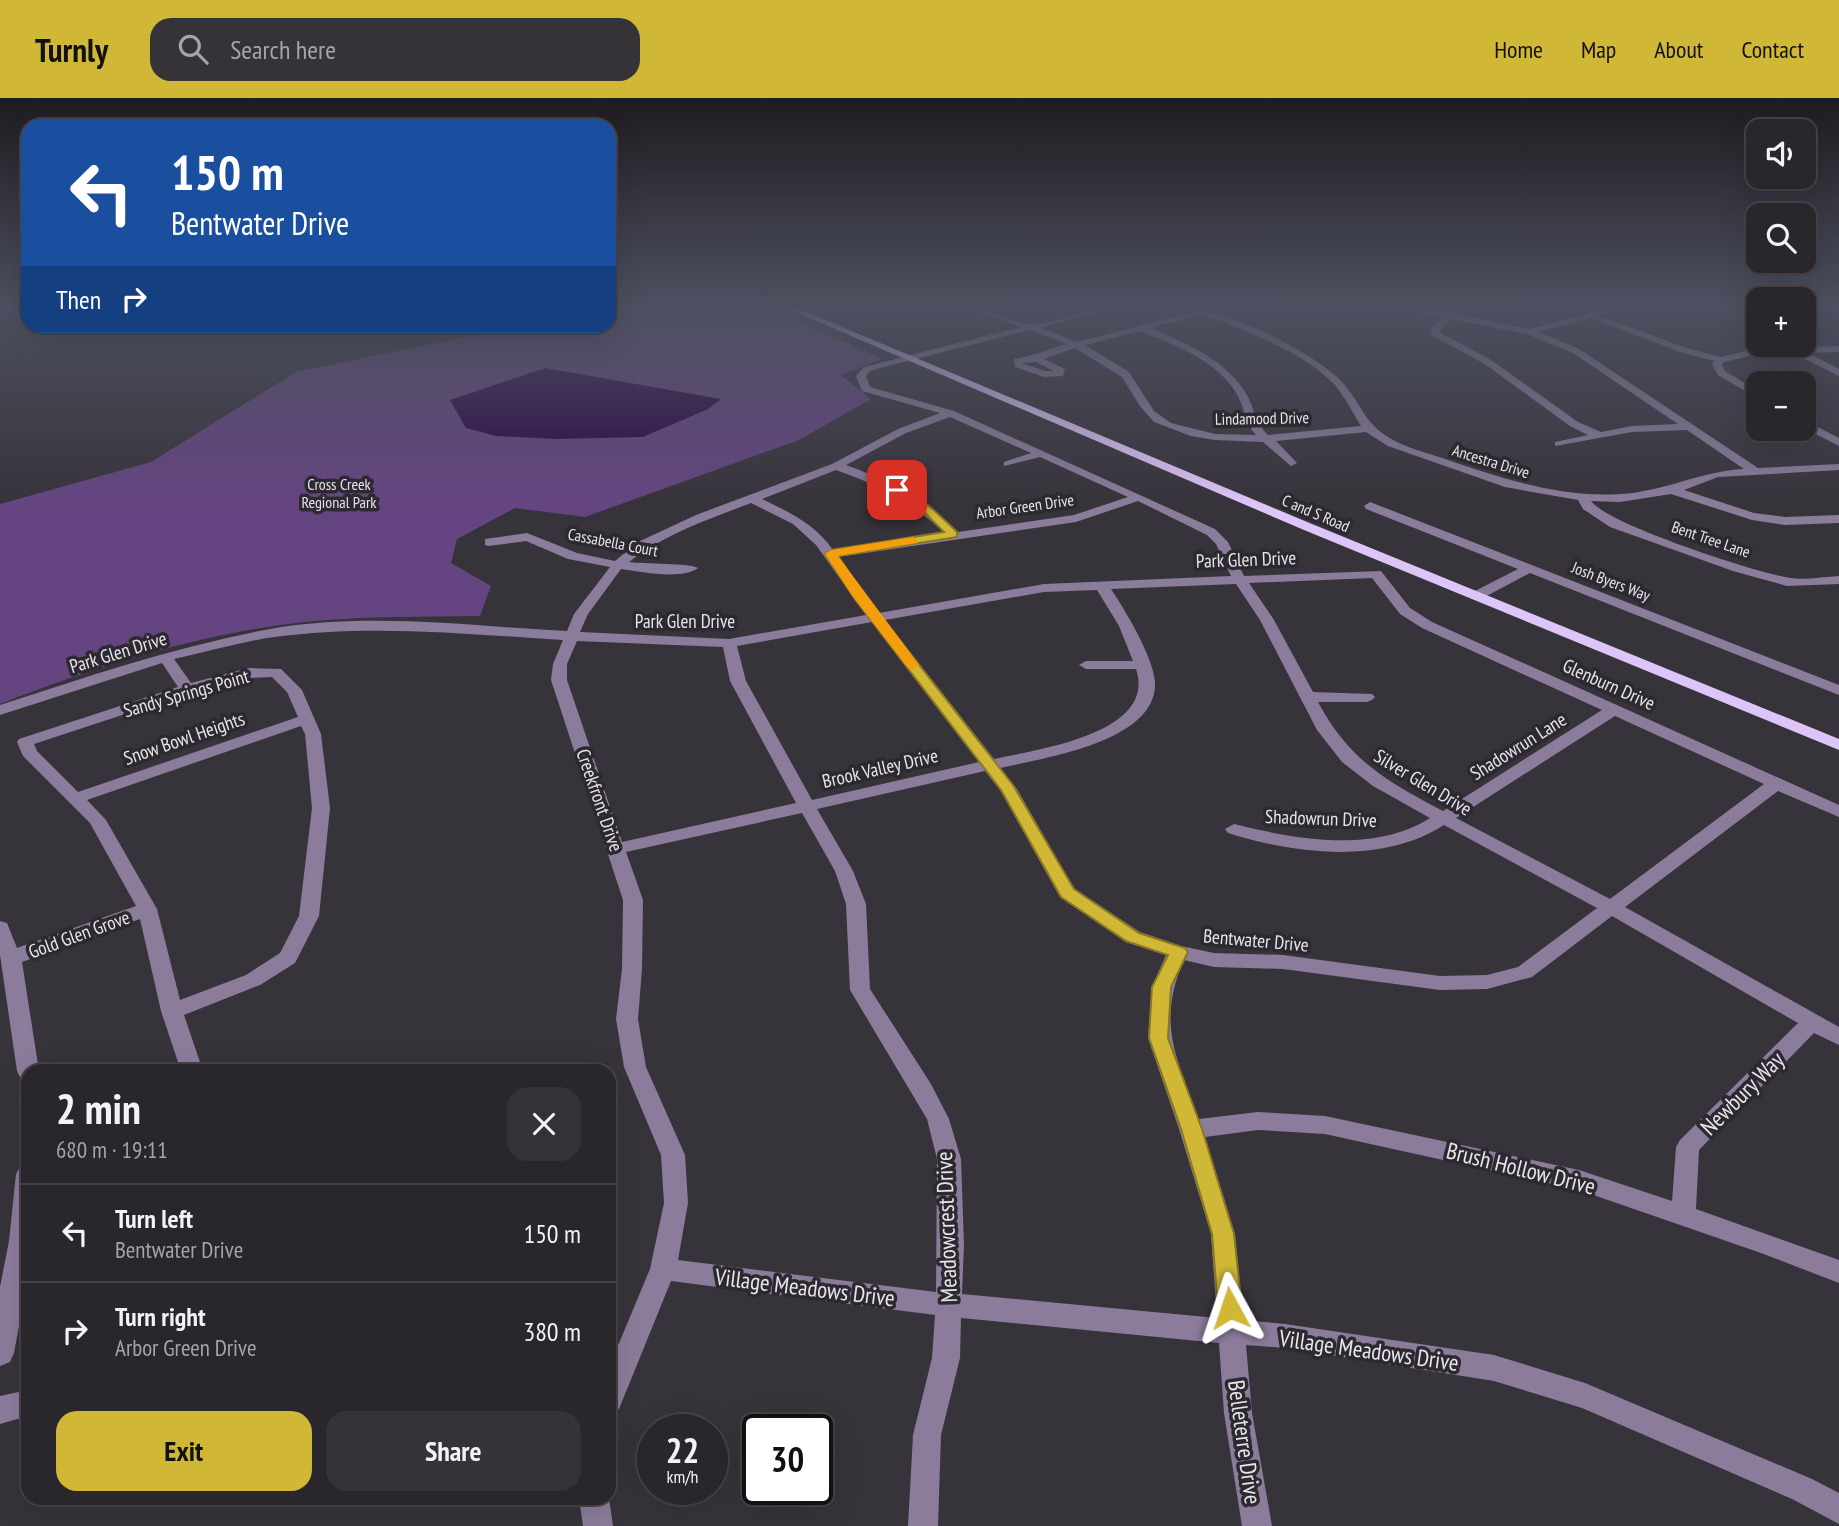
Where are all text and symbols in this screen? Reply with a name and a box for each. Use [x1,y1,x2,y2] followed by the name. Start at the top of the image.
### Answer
[150,18,640,81] search box
[35,28,108,71] text: Turnly
[174,30,212,68] icon: search
[230,33,336,66] text: Search here
[1494,34,1543,65] text: Home
[1581,34,1616,65] text: Map
[1654,34,1703,65] text: About
[1741,34,1804,65] text: Contact
[1746,119,1816,441] map controls
[1746,119,1816,189] button: sound
[171,140,284,204] text: 150 m
[56,147,147,238] icon: left
[171,202,349,244] text: Bentwater Drive
[1746,203,1816,273] button: search
[115,280,153,318] icon: right
[56,283,101,316] text: Then
[1746,287,1816,357] button: +
[1746,371,1816,441] button: −
[1215,407,1309,429] street label: Lindamood Drive
[1450,440,1532,482] street label: Ancestra Drive
[867,460,927,520] pin
[878,471,916,509] icon: arrive
[301,474,377,512] park label: Cross Creek Regional Park
[975,489,1075,523] street label: Arbor Green Drive
[1279,490,1353,536] street label: C and S Road
[1669,516,1753,562] street label: Bent Tree Lane
[566,523,660,561] street label: Cassabella Court
[1195,545,1297,573] street label: Park Glen Drive
[1568,557,1653,605] street label: Josh Byers Way
[635,609,735,633] street label: Park Glen Drive
[67,626,170,678] street label: Park Glen Drive
[1559,653,1659,715] street label: Glenburn Drive
[120,663,252,722] street label: Sandy Springs Point
[120,706,248,770] street label: Snow Bowl Heights
[1466,707,1571,785] street label: Shadowrun Lane
[820,743,940,793] street label: Brook Valley Drive
[1370,743,1476,821] street label: Silver Glen Drive
[571,746,629,855] street label: Creekfront Drive
[1265,804,1377,832] street label: Shadowrun Drive
[25,905,133,963] street label: Gold Glen Grove
[1202,923,1310,957] street label: Bentwater Drive
[1694,1045,1790,1141] street label: Newbury Way
[56,1081,141,1136] text: 2 min
[507,1087,581,1161] button: close
[56,1135,168,1164] text: 680 m · 19:11
[1444,1135,1598,1201] street label: Brush Hollow Drive
[929,1151,963,1303] street label: Meadowcrest Drive
[115,1202,193,1235] text: Turn left
[56,1214,94,1252] icon: left
[523,1217,581,1250] text: 150 m
[115,1235,243,1264] text: Bentwater Drive
[712,1261,897,1312] street label: Village Meadows Drive
[1193,1271,1267,1345] position arrow
[115,1300,206,1333] text: Turn right
[56,1312,94,1350] icon: right
[523,1315,581,1348] text: 380 m
[1276,1323,1461,1377] street label: Village Meadows Drive
[115,1333,256,1362] text: Arbor Green Drive
[1222,1378,1268,1506] street label: Belleterre Drive
[56,1411,312,1491] button: Exit
[326,1411,581,1491] button: Share
[742,1414,833,1505] speed limit sign: 30
[666,1427,699,1473] text: 22
[667,1465,698,1488] text: km/h

